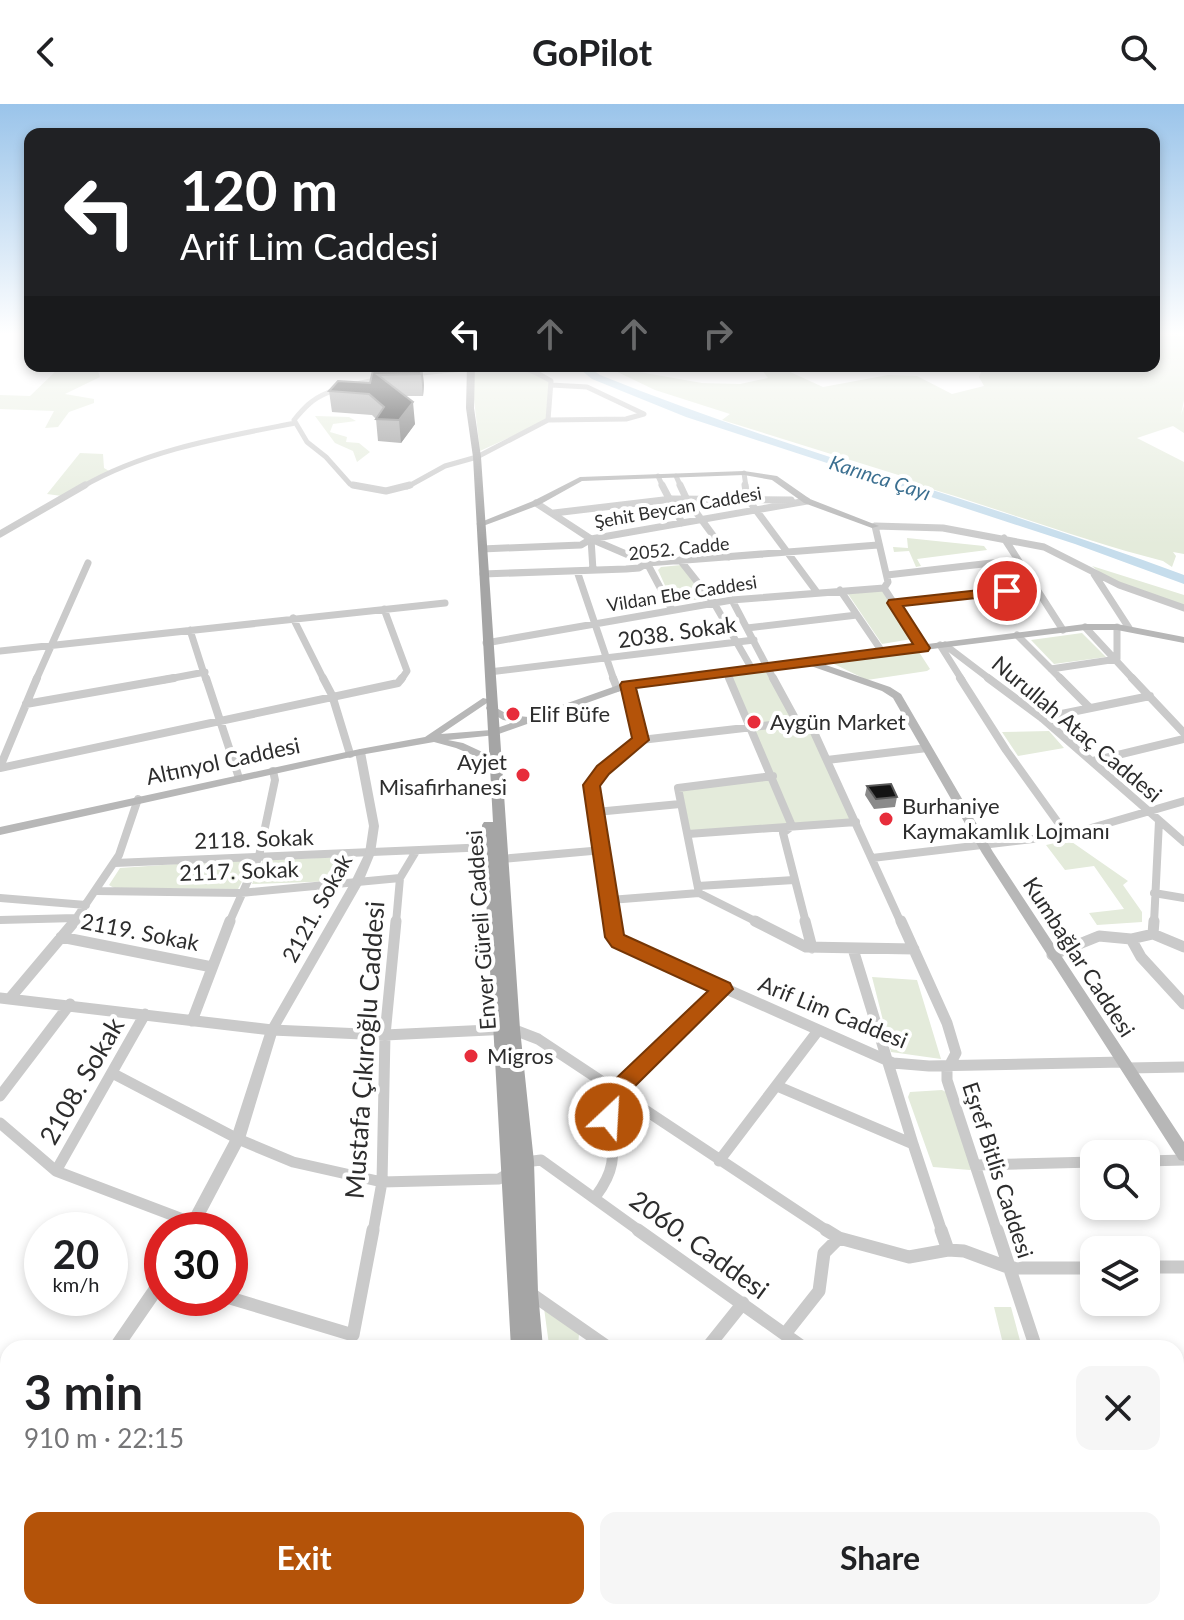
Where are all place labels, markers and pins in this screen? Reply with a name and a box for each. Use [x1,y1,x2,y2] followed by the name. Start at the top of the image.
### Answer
[973,557,1041,625] pin
[529,700,610,727] place label: Elif Büfe
[504,705,522,723] marker: Elif Büfe
[770,708,906,735] place label: Aygün Market
[745,713,763,731] marker: Aygün Market
[379,748,507,800] place label: Ayjet Misafirhanesi
[514,766,532,784] marker: Ayjet Misafirhanesi
[902,792,1110,844] place label: Burhaniye Kaymakamlık Lojmanı
[877,810,895,828] marker: Burhaniye Kaymakamlık Lojmanı
[487,1042,554,1069] place label: Migros
[462,1047,480,1065] marker: Migros

